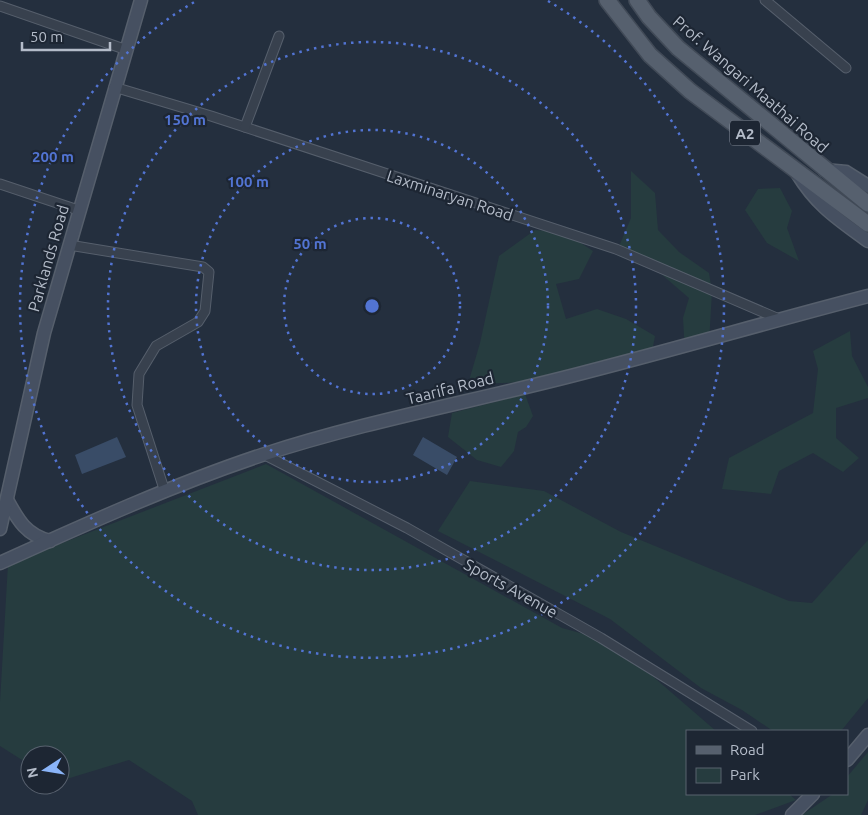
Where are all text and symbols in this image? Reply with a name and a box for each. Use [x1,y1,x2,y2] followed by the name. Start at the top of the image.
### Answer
[670,12,832,156] street label: Prof. Wangari Maathai Road
[22,20,110,52] scale bar
[30,28,63,45] text: 50 m
[164,111,206,128] text: 150 m
[730,120,760,146] road number: A2
[32,148,74,165] text: 200 m
[385,166,515,224] street label: Laxminaryan Road
[227,173,269,190] text: 100 m
[24,203,72,313] street label: Parklands Road
[293,235,327,252] text: 50 m
[363,297,381,315] centre of rings
[404,368,496,408] street label: Taarifa Road
[461,555,561,621] street label: Sports Avenue
[686,730,848,795] legend
[730,741,765,758] text: Road
[20,745,70,795] north arrow
[23,766,41,779] text: N
[730,766,760,783] text: Park

